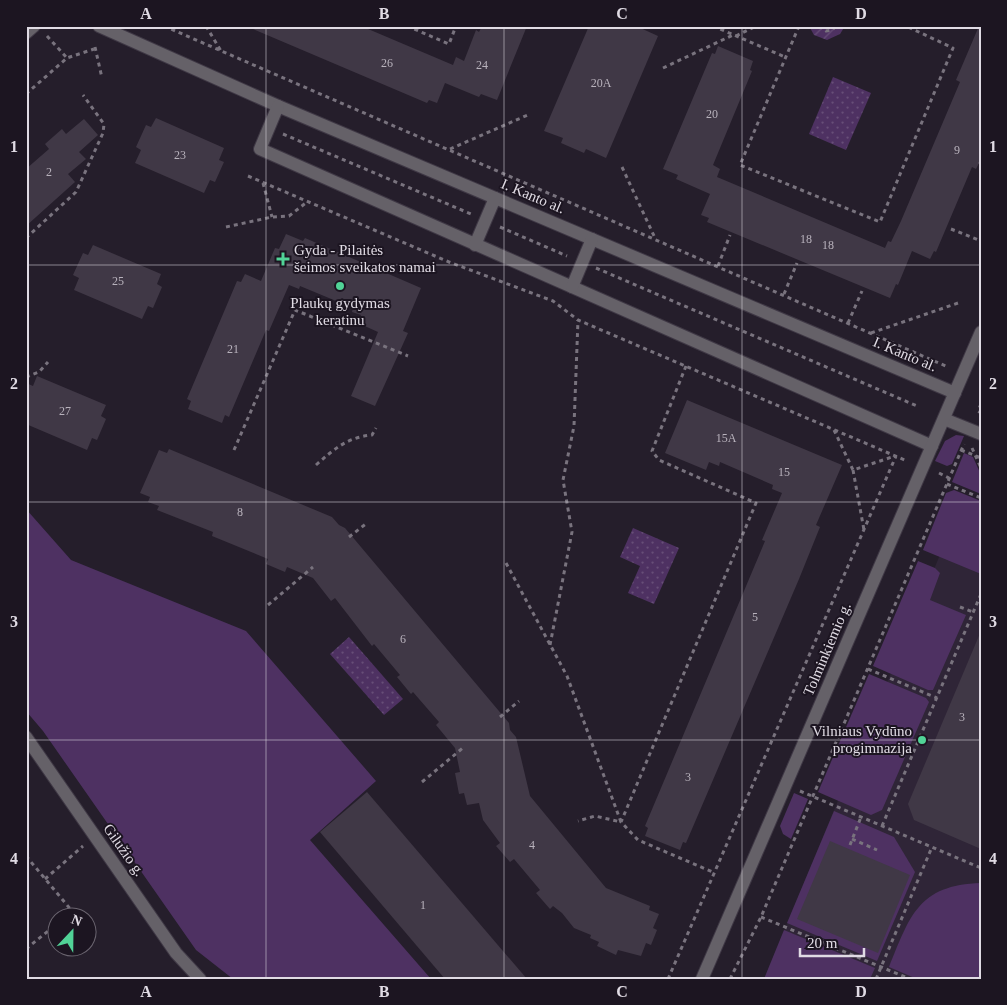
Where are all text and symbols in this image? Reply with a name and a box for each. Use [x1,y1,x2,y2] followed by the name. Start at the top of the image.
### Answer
[140,5,152,22] text: A
[379,5,390,22] text: B
[616,5,628,22] text: C
[855,5,867,22] text: D
[381,56,393,70] house number: 26
[476,58,488,72] house number: 24
[591,76,612,90] house number: 20A
[706,107,718,121] house number: 20
[10,138,18,155] text: 1
[989,138,997,155] text: 1
[954,143,960,157] house number: 9
[174,148,186,162] house number: 23
[46,165,52,179] house number: 2
[499,175,567,217] street label: I. Kanto al.
[800,232,812,246] house number: 18
[822,238,834,252] house number: 18
[294,242,436,275] place label: Gyda - Pilaitės šeimos sveikatos namai
[276,252,290,266] marker: Gyda - Pilaitės šeimos sveikatos namai
[112,274,124,288] house number: 25
[334,280,346,292] marker: Plaukų gydymas keratinu
[290,295,390,328] place label: Plaukų gydymas keratinu
[871,333,939,375] street label: I. Kanto al.
[227,342,239,356] house number: 21
[10,375,18,392] text: 2
[989,375,997,392] text: 2
[59,404,71,418] house number: 27
[716,431,737,445] house number: 15A
[778,465,790,479] house number: 15
[237,505,243,519] house number: 8
[800,600,854,698] street label: Tolminkiemio g.
[752,610,758,624] house number: 5
[10,613,18,630] text: 3
[989,613,997,630] text: 3
[400,632,406,646] house number: 6
[959,710,965,724] house number: 3
[812,723,912,756] place label: Vilniaus Vydūno progimnazija
[916,734,928,746] marker: Vilniaus Vydūno progimnazija
[685,770,691,784] house number: 3
[100,821,148,879] street label: Gilužio g.
[529,838,535,852] house number: 4
[10,850,18,867] text: 4
[989,850,997,867] text: 4
[420,898,426,912] house number: 1
[48,908,98,958] north arrow
[69,912,84,929] text: N
[800,925,863,957] scale bar
[807,935,838,951] text: 20 m
[140,983,152,1000] text: A
[379,983,390,1000] text: B
[616,983,628,1000] text: C
[855,983,867,1000] text: D

